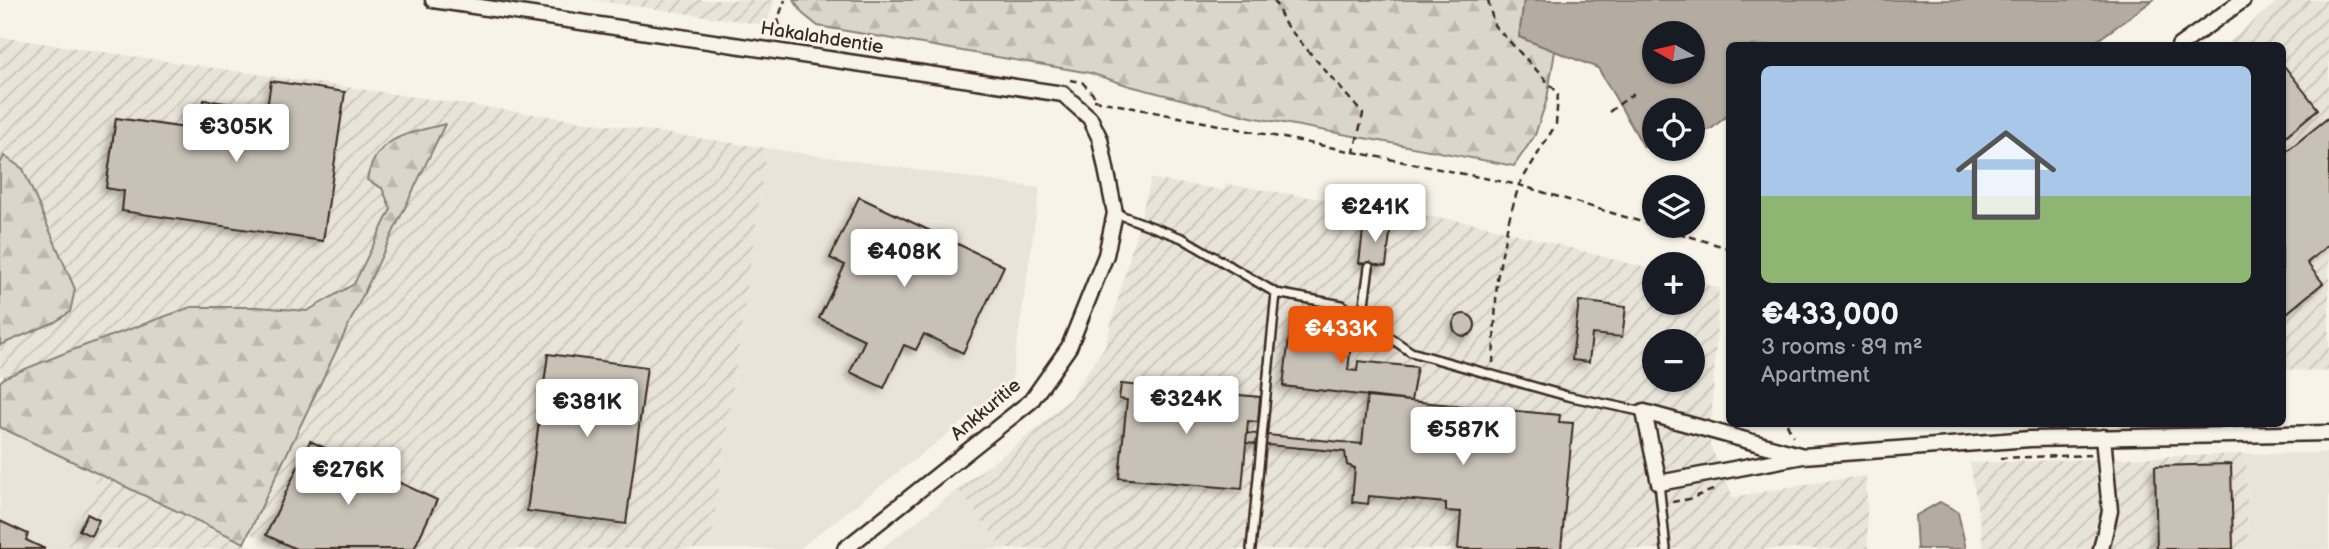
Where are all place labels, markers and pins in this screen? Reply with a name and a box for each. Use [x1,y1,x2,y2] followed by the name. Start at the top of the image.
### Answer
[187,104,285,164] pin: €305K
[1326,184,1424,244] pin: €241K
[855,230,953,289] pin: €408K
[1292,306,1390,366] pin: €433K
[1137,376,1235,436] pin: €324K
[538,380,636,439] pin: €381K
[1414,407,1512,467] pin: €587K
[299,448,397,507] pin: €276K

